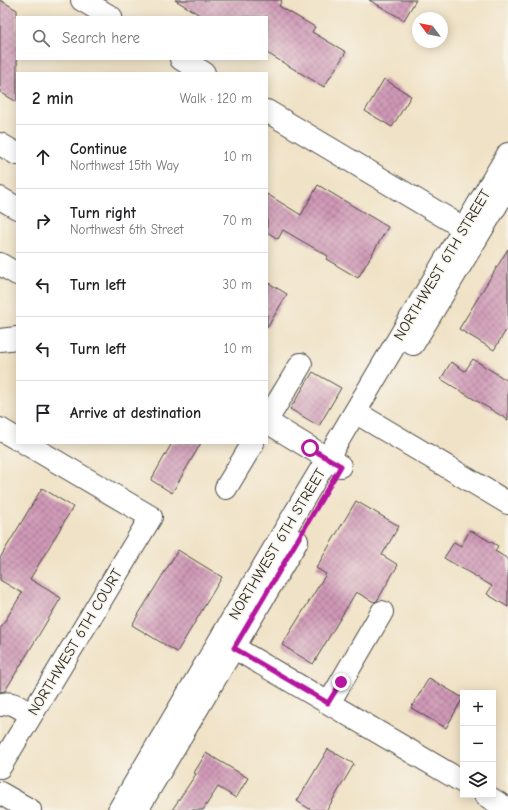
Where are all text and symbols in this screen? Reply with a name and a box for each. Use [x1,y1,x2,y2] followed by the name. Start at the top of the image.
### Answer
[412,12,448,48] north arrow
[16,16,268,60] search box
[30,27,52,49] icon: search
[62,29,140,47] text: Search here
[32,89,73,108] text: 2 min
[180,91,252,106] text: Walk · 120 m
[70,140,127,158] text: Continue
[32,146,54,168] icon: ahead
[224,149,252,164] text: 10 m
[70,158,179,173] text: Northwest 15th Way
[390,186,494,344] street label: NORTHWEST 6TH STREET
[70,204,136,222] text: Turn right
[32,210,54,232] icon: right
[223,213,252,228] text: 70 m
[70,222,183,237] text: Northwest 6th Street
[32,274,54,296] icon: left
[70,276,126,294] text: Turn left
[222,277,252,292] text: 30 m
[32,338,54,360] icon: left
[70,340,126,358] text: Turn left
[224,341,252,356] text: 10 m
[32,402,54,424] icon: arrive
[70,404,201,422] text: Arrive at destination
[301,439,319,457] route start
[225,465,329,623] street label: NORTHWEST 6TH STREET
[24,565,126,719] street label: NORTHWEST 6TH COURT
[332,673,350,691] route end
[460,690,496,798] map controls
[460,690,496,726] button: +
[460,726,496,762] button: −
[460,762,496,798] button: layers

